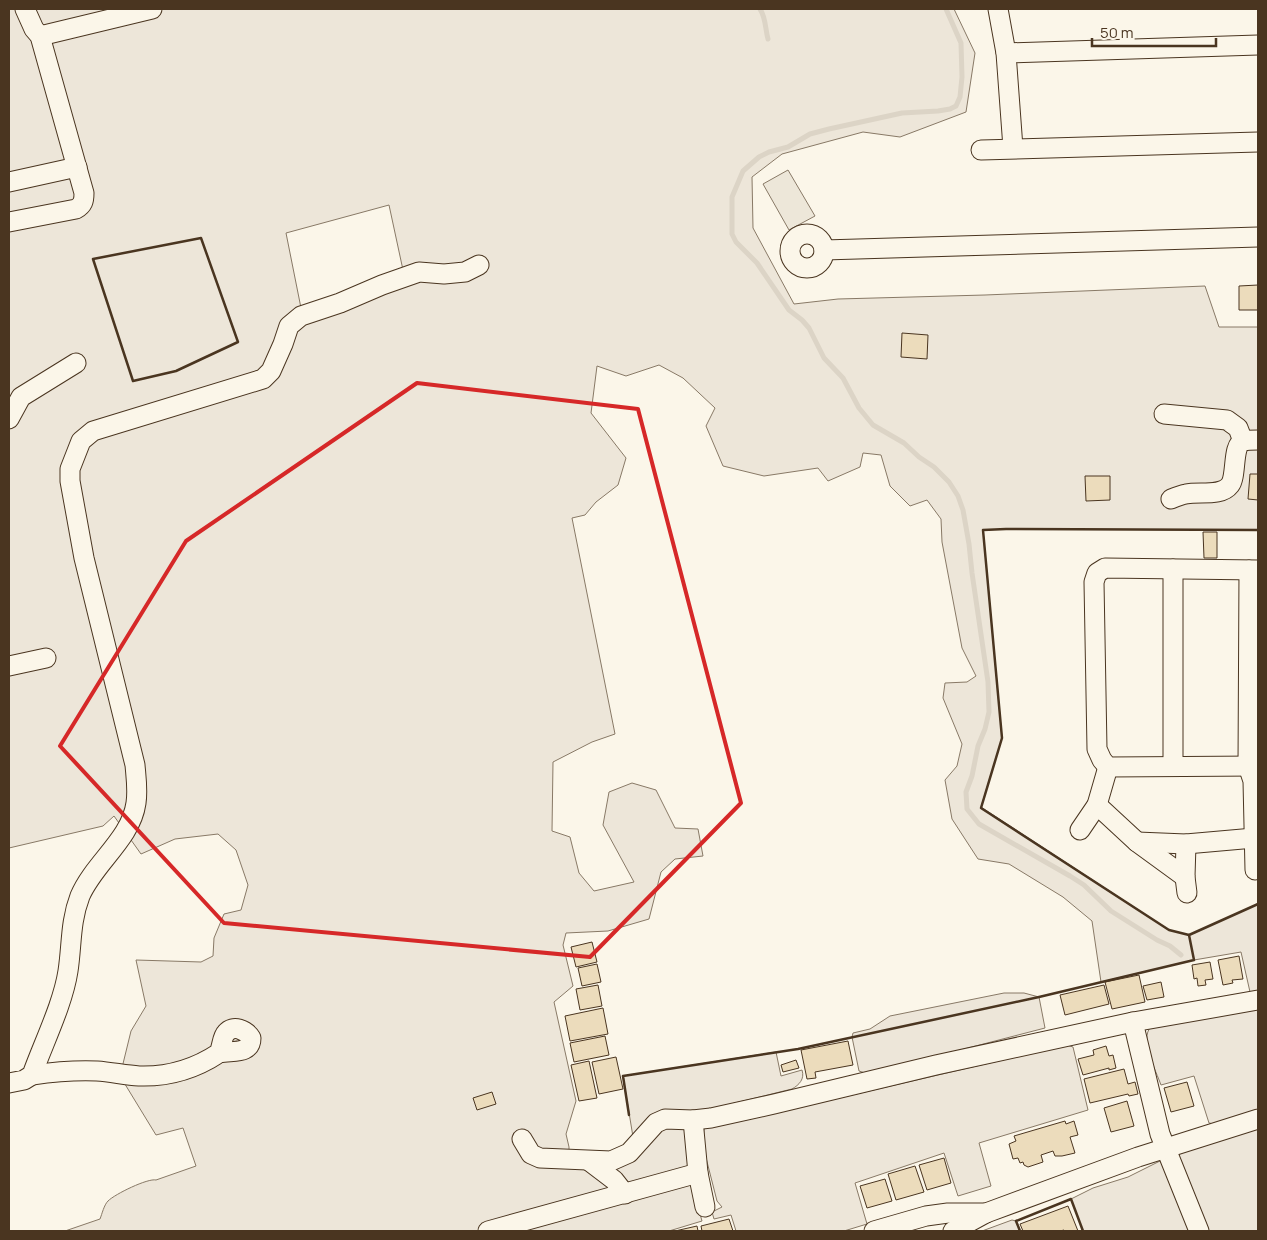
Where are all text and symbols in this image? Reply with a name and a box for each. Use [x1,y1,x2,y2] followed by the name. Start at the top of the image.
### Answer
[1092,15,1216,47] scale bar
[1100,22,1134,43] text: 50 m

